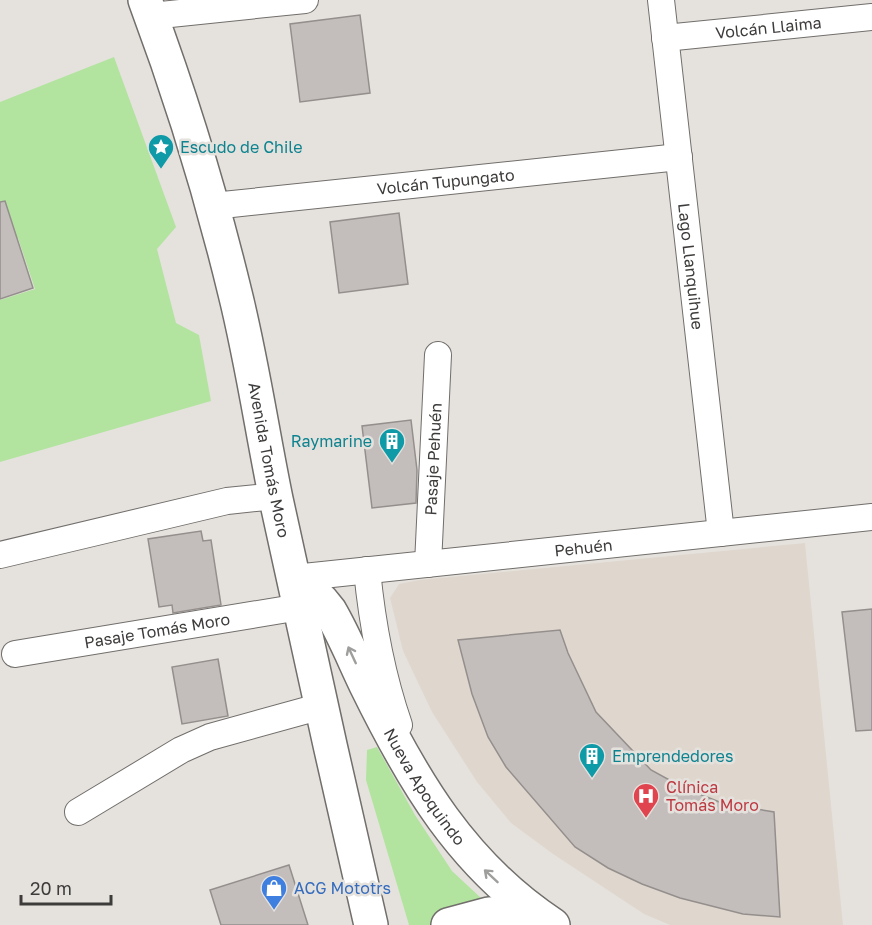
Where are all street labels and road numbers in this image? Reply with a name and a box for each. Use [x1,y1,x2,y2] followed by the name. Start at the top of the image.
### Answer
[714,12,823,43] street label: Volcán Llaima
[376,164,516,199] street label: Volcán Tupungato
[674,202,708,331] street label: Lago Llanquihue
[244,381,294,539] street label: Avenida Tomás Moro
[420,402,446,516] street label: Pasaje Pehuén
[553,534,613,560] street label: Pehuén
[83,609,231,652] street label: Pasaje Tomás Moro
[380,725,470,849] street label: Nueva Apoquindo

